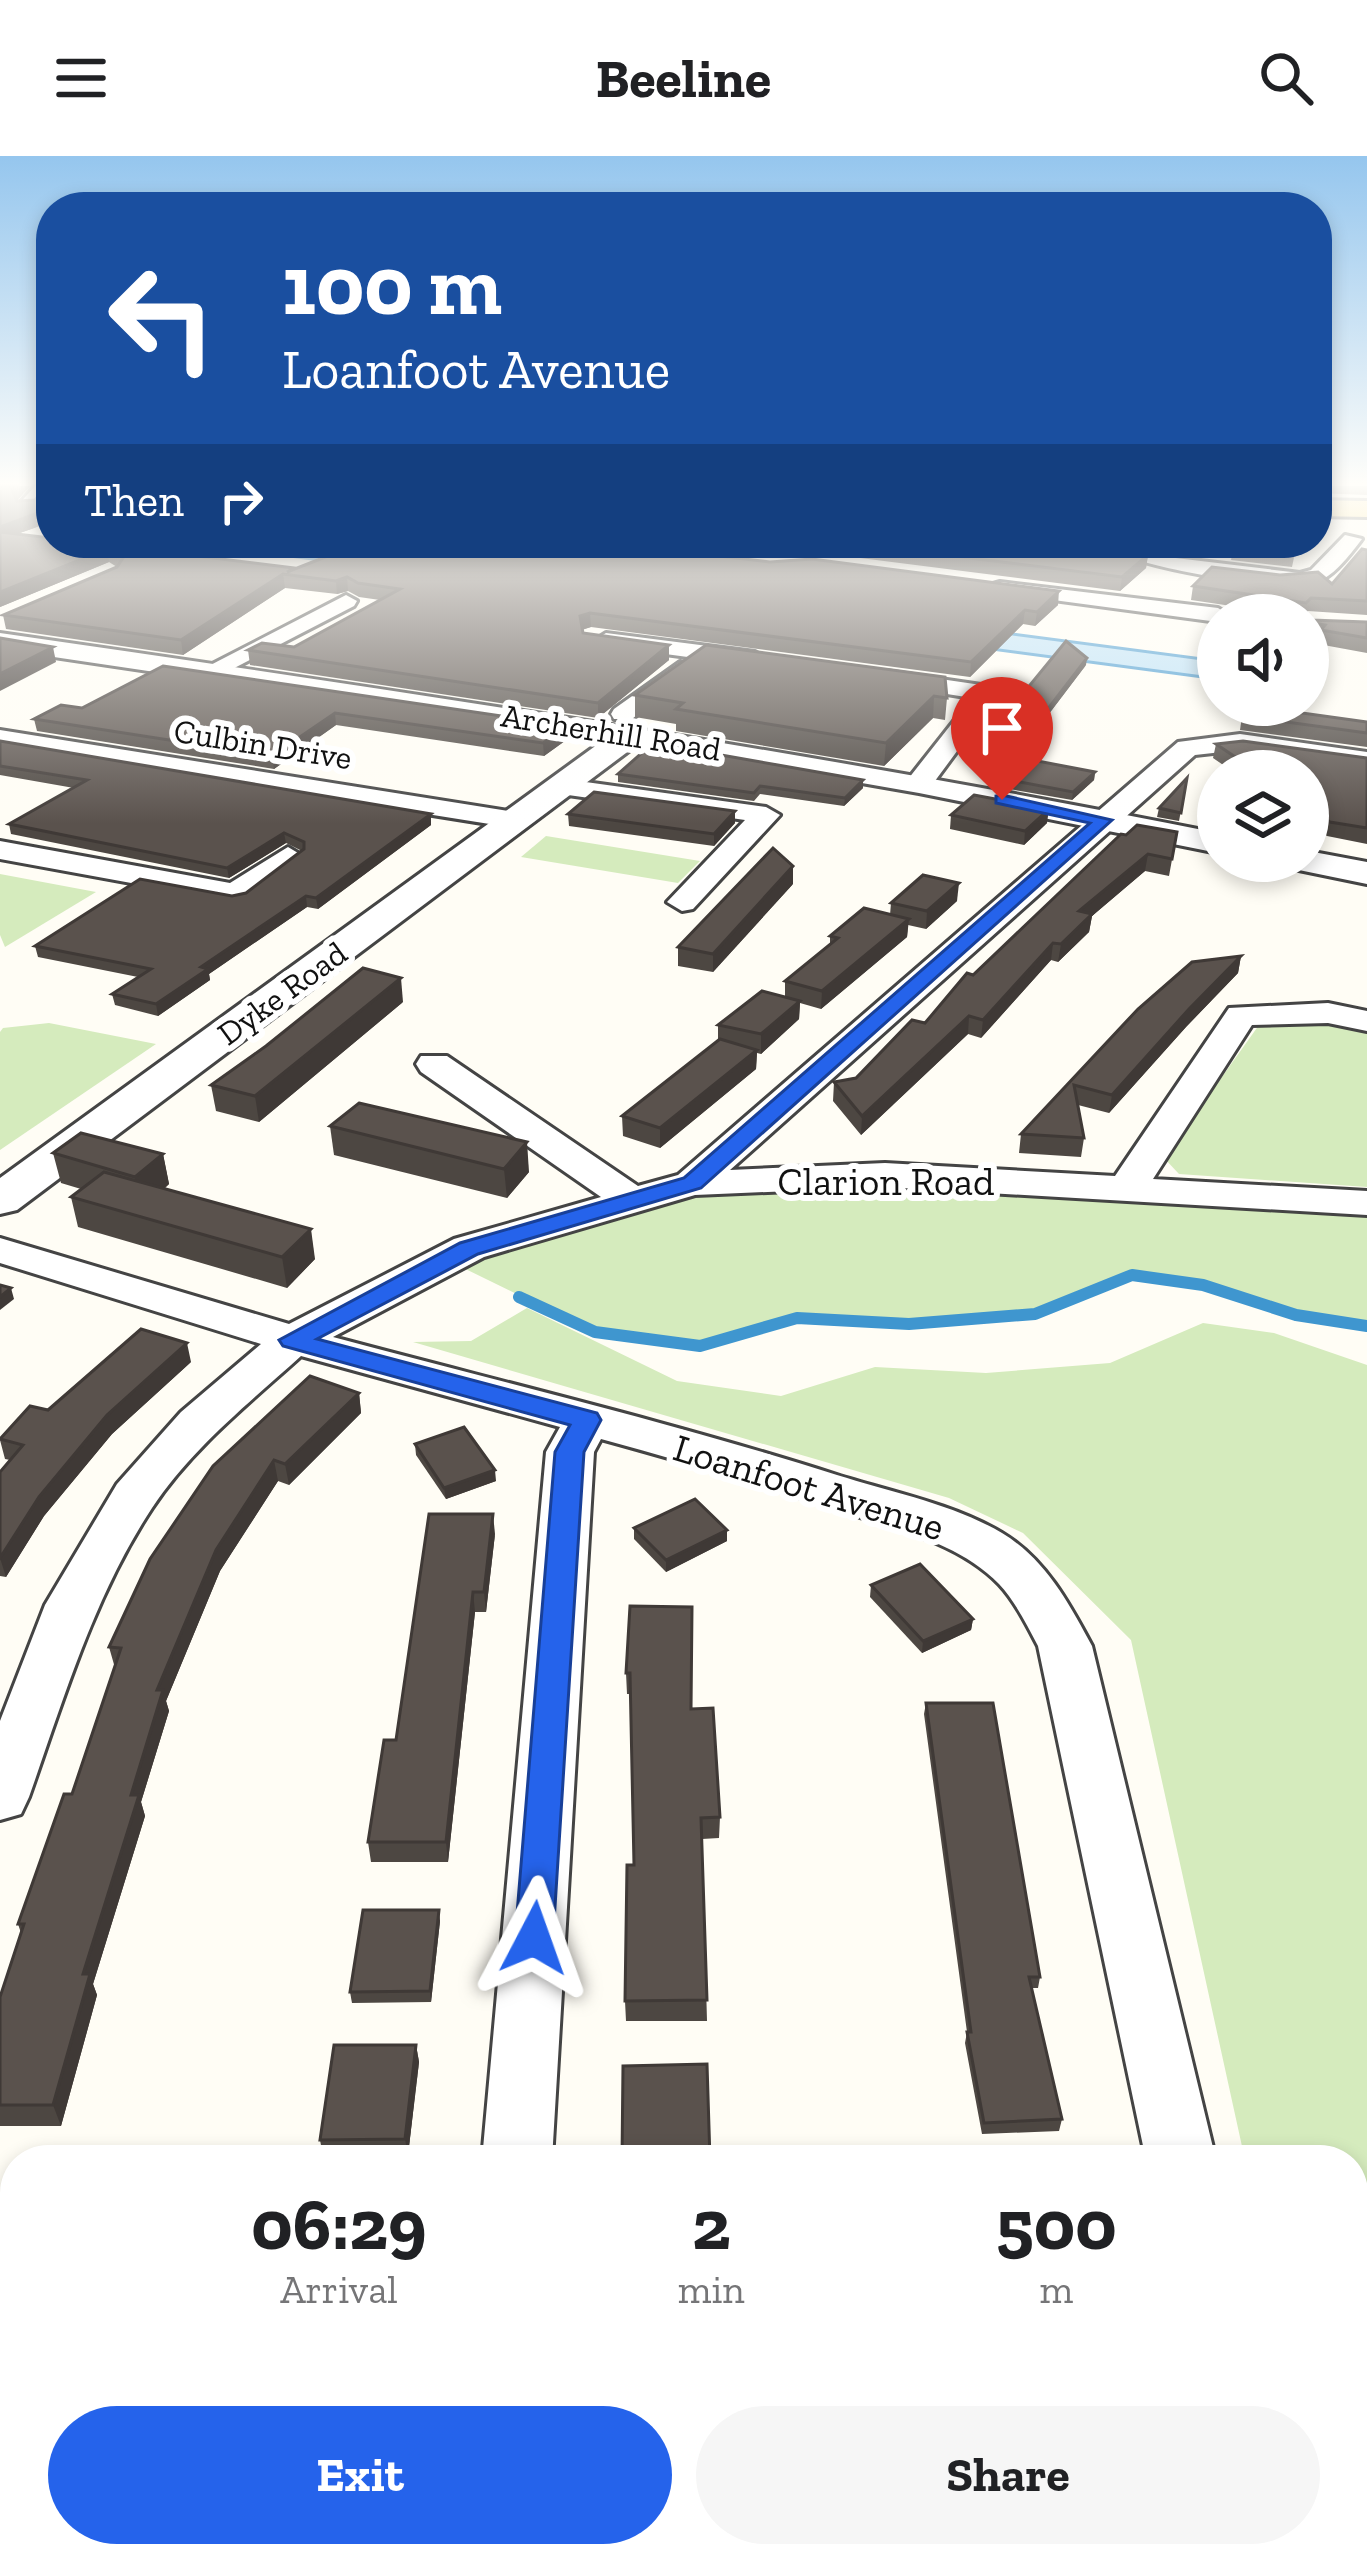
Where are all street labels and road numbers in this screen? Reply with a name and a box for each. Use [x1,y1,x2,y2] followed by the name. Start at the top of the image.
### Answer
[498,695,724,769] street label: Archerhill Road
[171,711,355,777] street label: Culbin Drive
[210,933,354,1053] street label: Dyke Road
[778,1158,994,1205] street label: Clarion Road
[668,1424,950,1550] street label: Loanfoot Avenue

